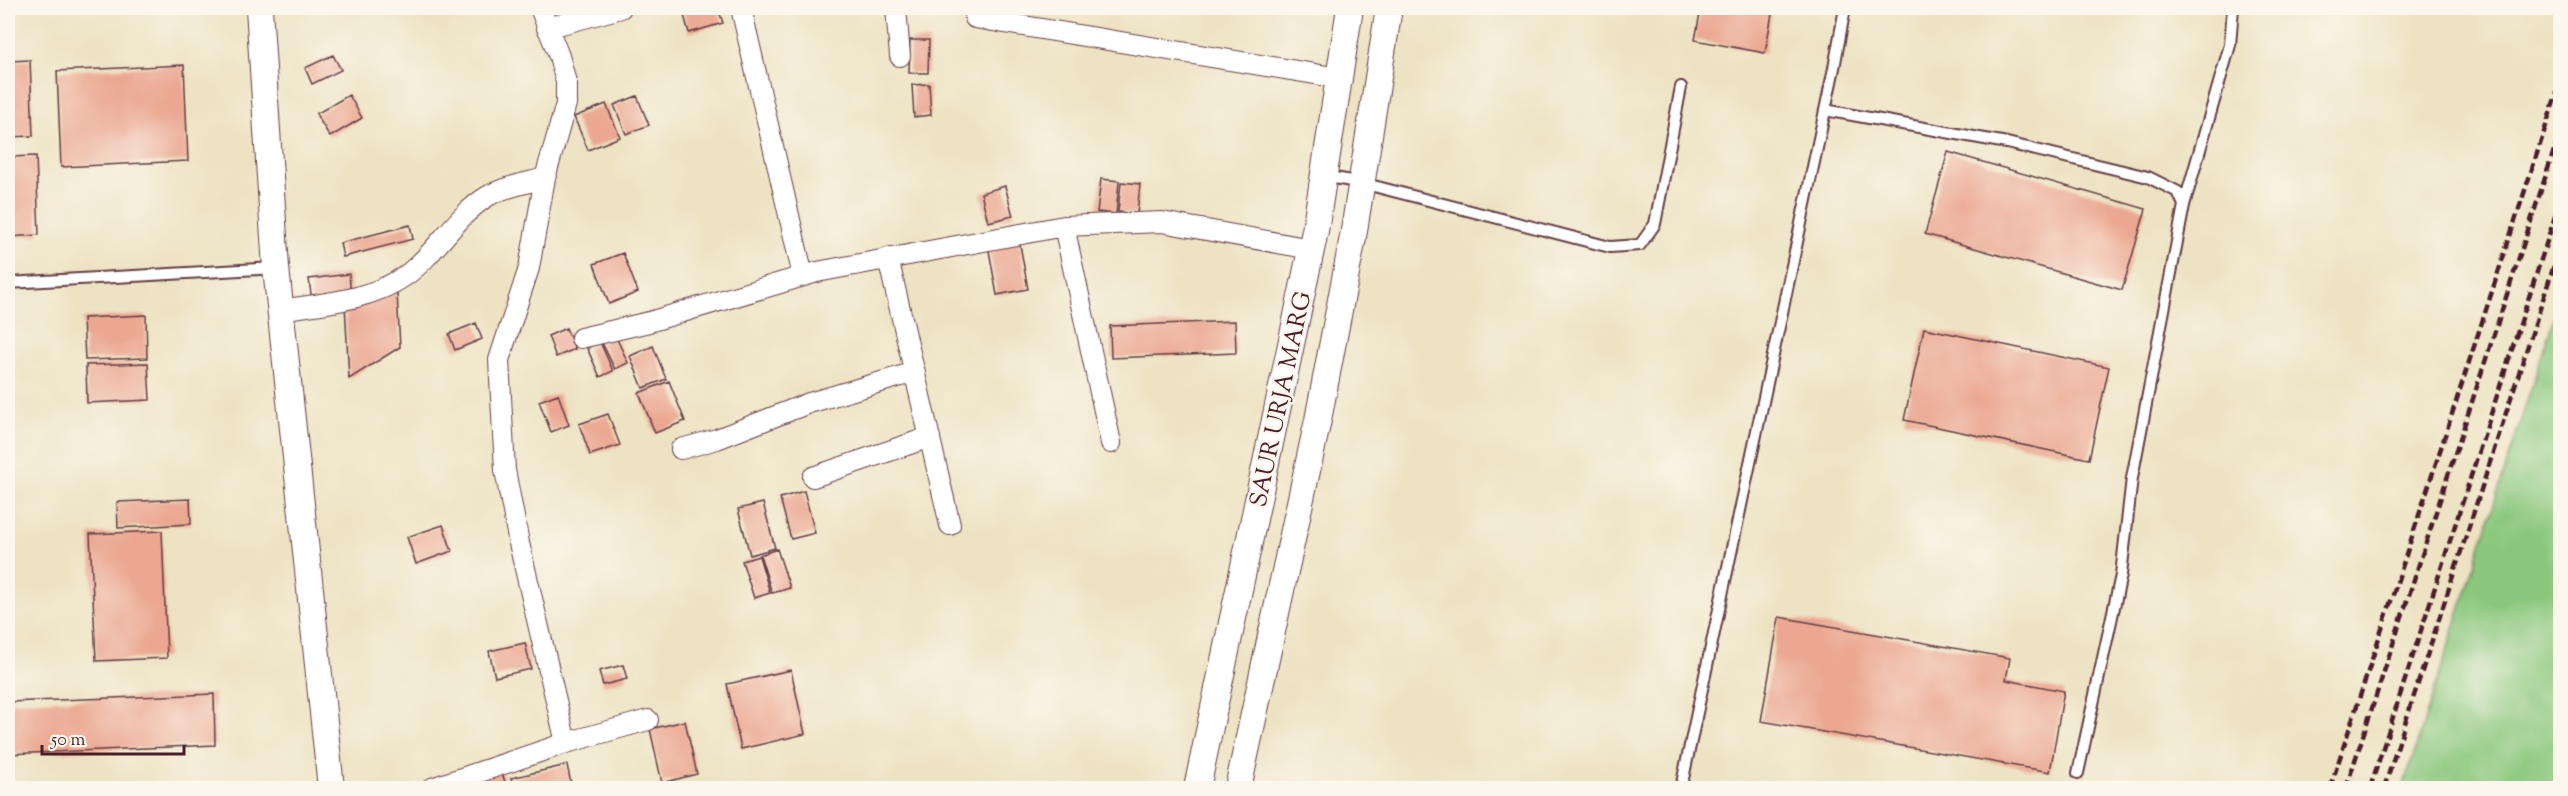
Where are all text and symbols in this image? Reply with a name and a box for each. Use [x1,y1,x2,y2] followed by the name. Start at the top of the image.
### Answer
[1243,289,1321,510] street label: SAUR URJA MARG
[42,718,184,756] scale bar
[50,728,86,754] text: 50 m

